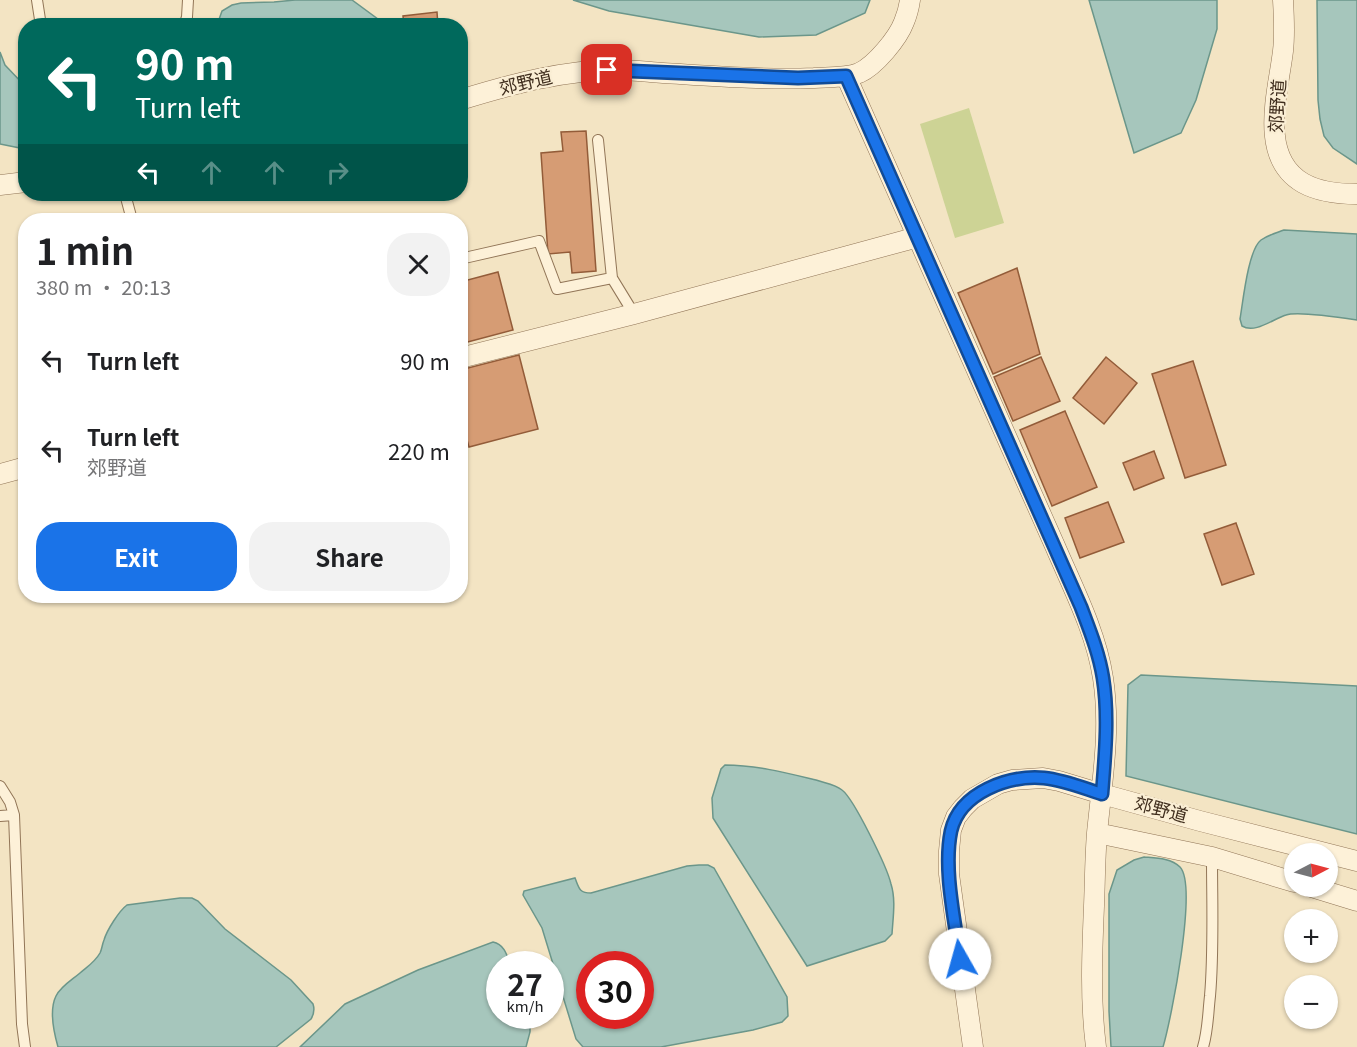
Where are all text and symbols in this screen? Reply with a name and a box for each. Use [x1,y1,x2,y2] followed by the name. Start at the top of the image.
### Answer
[135,31,235,92] text: 90 m
[36,42,114,120] icon: left
[581,44,632,95] pin
[590,53,623,86] icon: arrive
[496,62,555,100] street label: 郊野道
[1261,78,1291,134] street label: 郊野道
[135,87,241,126] text: Turn left
[132,156,165,189] icon: left
[195,156,228,189] icon: ahead
[258,156,291,189] icon: ahead
[321,156,354,189] icon: right
[36,223,134,275] text: 1 min
[387,233,450,296] button: close
[36,272,171,301] text: 380 m · 20:13
[36,344,69,377] icon: left
[87,344,179,376] text: Turn left
[400,344,450,376] text: 90 m
[87,420,179,452] text: Turn left
[36,434,69,467] icon: left
[388,434,450,466] text: 220 m
[87,452,147,481] text: 郊野道
[36,522,237,591] button: Exit
[249,522,450,591] button: Share
[1132,789,1191,828] street label: 郊野道
[1284,843,1338,897] north arrow
[1284,843,1338,1029] map controls
[1284,909,1338,963] button: +
[928,927,992,991] position arrow
[576,951,654,1029] speed limit sign: 30
[507,961,543,1005] text: 27
[1284,975,1338,1029] button: −
[506,995,544,1016] text: km/h

